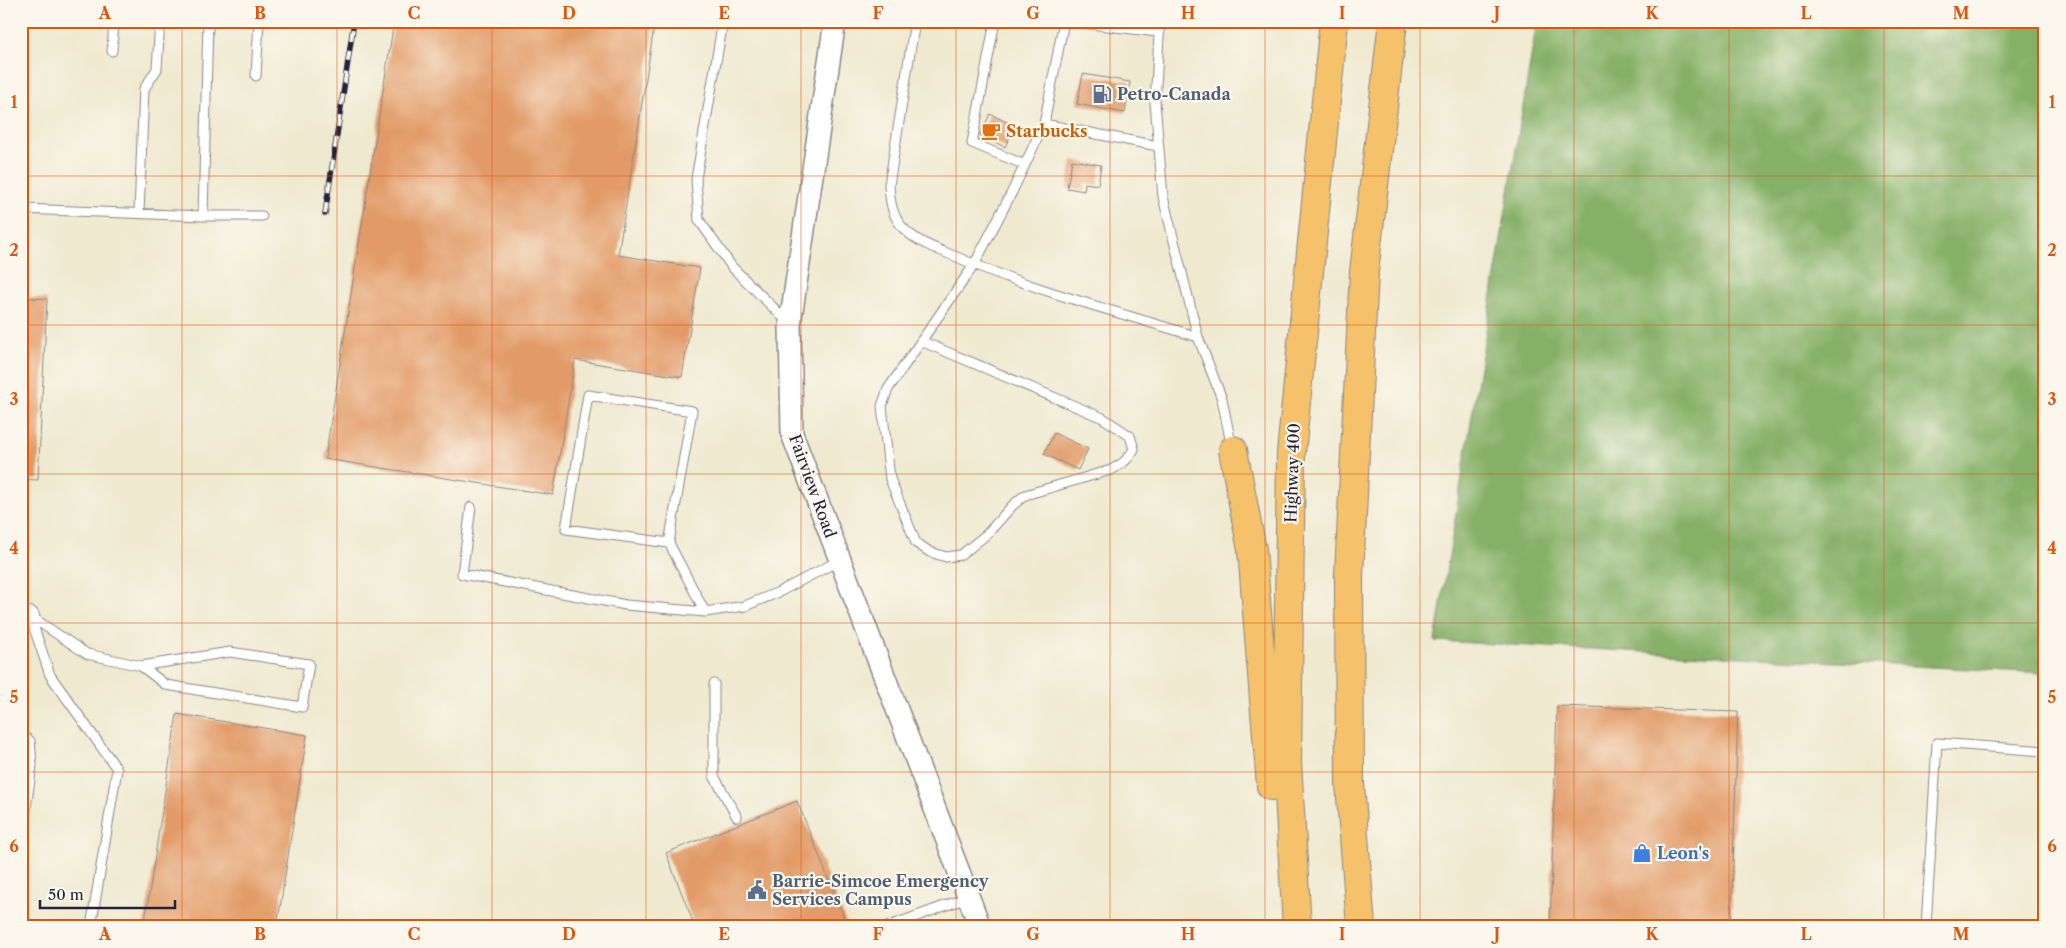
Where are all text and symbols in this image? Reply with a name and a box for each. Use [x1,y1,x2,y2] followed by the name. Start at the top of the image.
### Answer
[98,3,112,23] text: A
[254,3,266,23] text: B
[408,3,420,23] text: C
[562,3,576,23] text: D
[718,3,730,23] text: E
[873,3,884,23] text: F
[1026,3,1040,23] text: G
[1181,3,1195,23] text: H
[1339,3,1346,23] text: I
[1491,3,1500,23] text: J
[1646,3,1660,23] text: K
[1800,3,1812,23] text: L
[1953,3,1970,23] text: M
[1091,83,1113,105] fuel station icon: Petro-Canada
[1117,84,1231,104] place label: Petro-Canada
[10,92,18,112] text: 1
[2048,92,2056,112] text: 1
[980,120,1002,142] cafe icon: Starbucks
[1006,121,1088,141] place label: Starbucks
[9,240,19,260] text: 2
[2047,240,2057,260] text: 2
[9,389,19,409] text: 3
[2047,389,2057,409] text: 3
[1280,423,1304,523] street label: Highway 400
[785,432,841,541] street label: Fairview Road
[9,538,19,558] text: 4
[2047,538,2057,558] text: 4
[10,687,19,707] text: 5
[2048,687,2057,707] text: 5
[9,836,19,856] text: 6
[2047,836,2057,856] text: 6
[1631,842,1653,864] shop icon: Leon's
[1657,843,1709,863] place label: Leon's
[772,871,990,909] place label: Barrie-Simcoe Emergency Services Campus
[40,878,175,910] scale bar
[746,879,768,901] public building icon: Barrie-Simcoe Emergency Services Campus
[48,885,84,904] text: 50 m
[98,924,112,944] text: A
[254,924,266,944] text: B
[408,924,420,944] text: C
[562,924,576,944] text: D
[718,924,730,944] text: E
[873,924,884,944] text: F
[1026,924,1040,944] text: G
[1181,924,1195,944] text: H
[1339,924,1346,944] text: I
[1491,924,1500,944] text: J
[1646,924,1660,944] text: K
[1800,924,1812,944] text: L
[1953,924,1970,944] text: M

